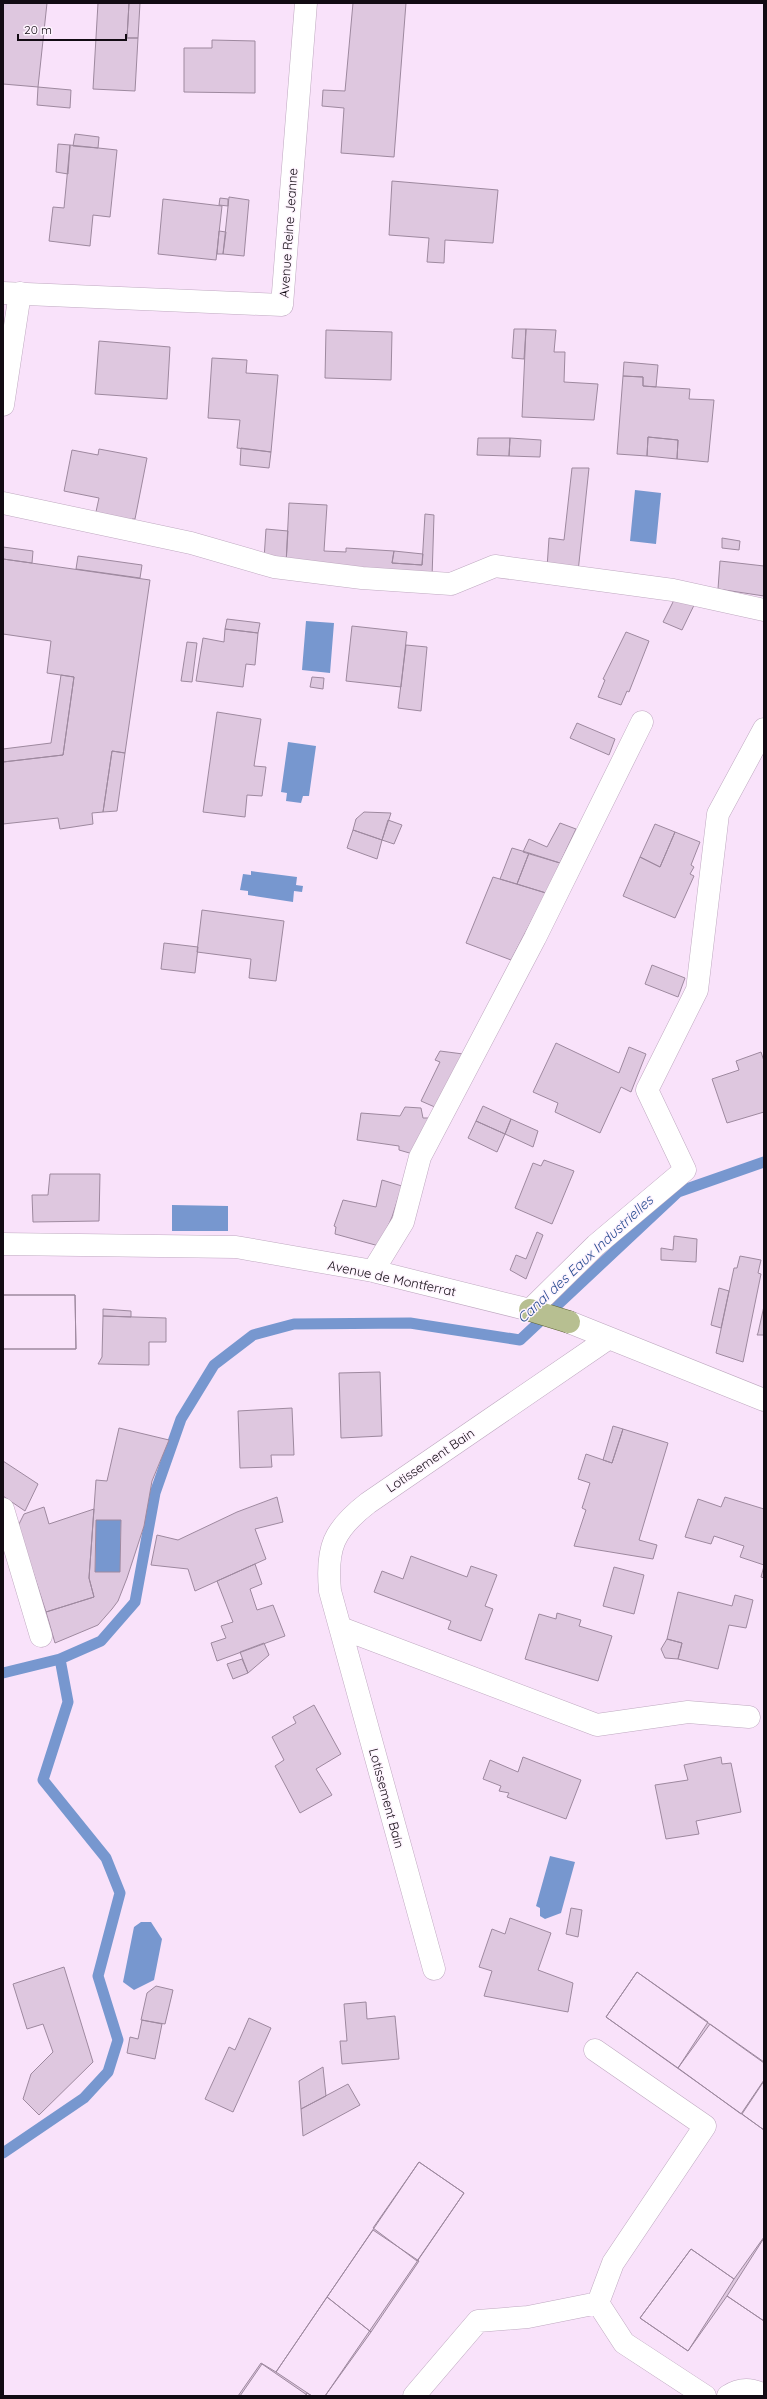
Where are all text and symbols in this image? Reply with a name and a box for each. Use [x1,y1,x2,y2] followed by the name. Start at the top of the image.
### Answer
[18,16,126,42] scale bar
[24,22,52,37] text: 20 m
[275,167,301,299] street label: Avenue Reine Jeanne
[513,1190,658,1327] water label: Canal des Eaux Industrielles
[326,1257,458,1299] street label: Avenue de Montferrat
[383,1425,477,1495] street label: Lotissement Bain
[366,1746,408,1850] street label: Lotissement Bain

